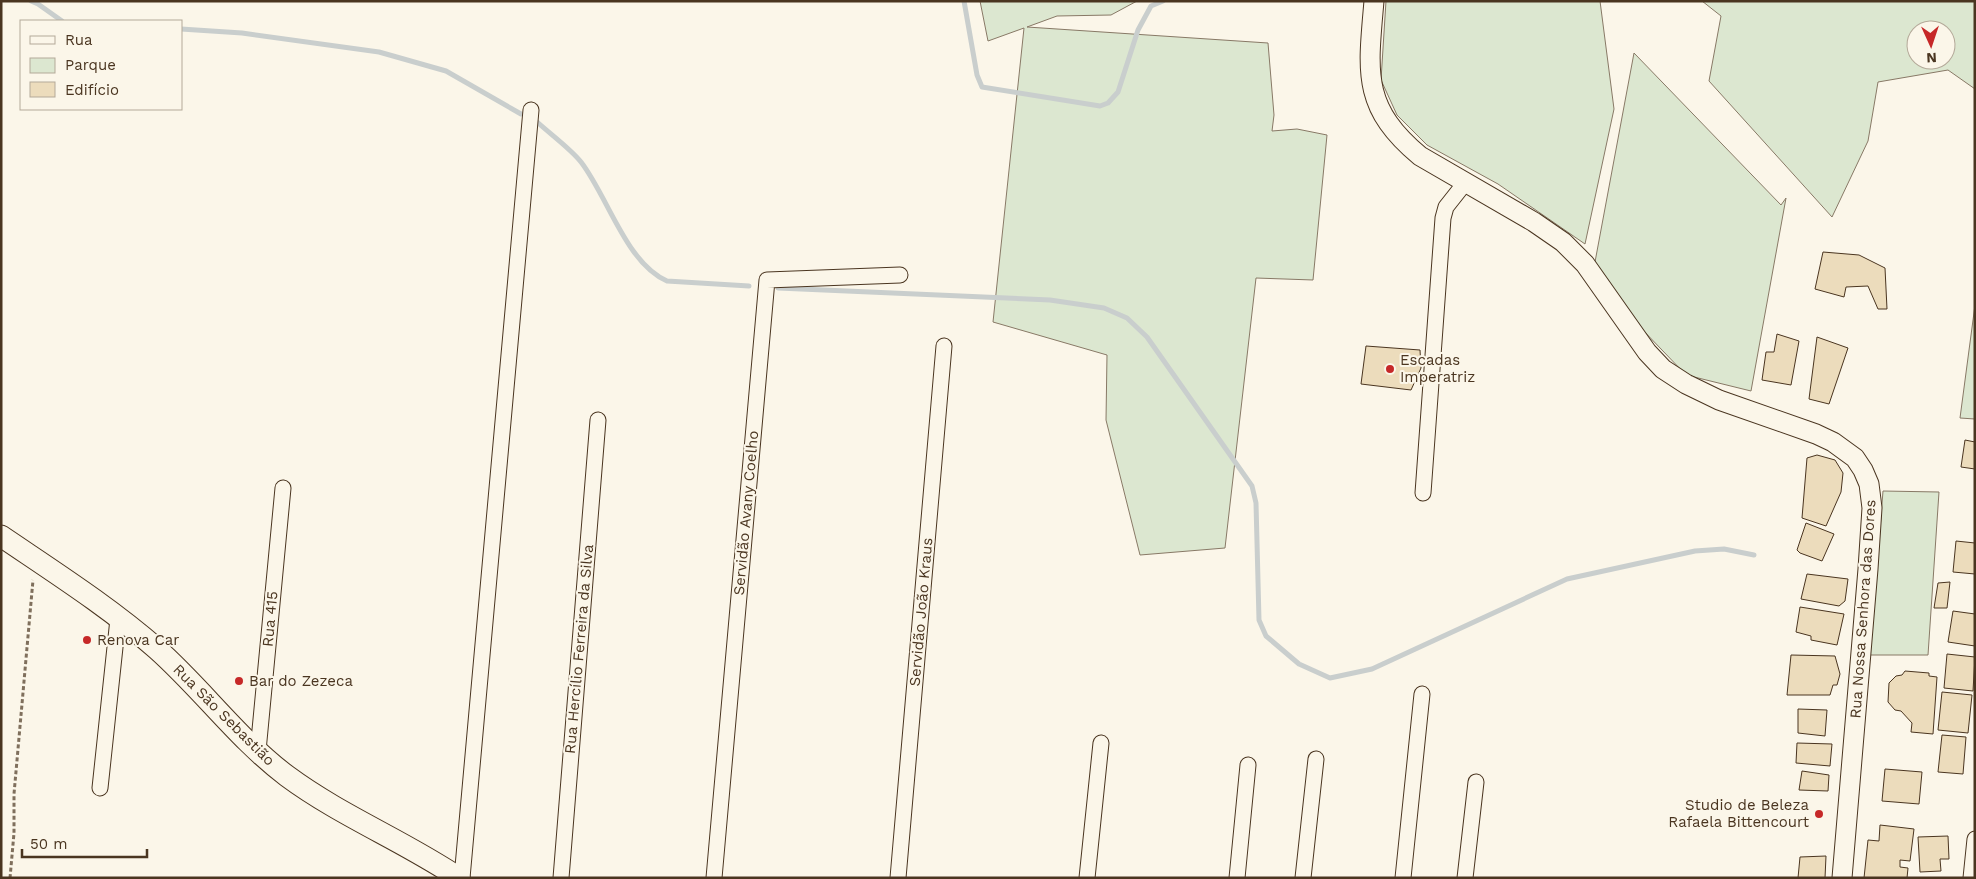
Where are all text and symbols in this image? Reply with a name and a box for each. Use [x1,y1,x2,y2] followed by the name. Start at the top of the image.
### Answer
[20,20,182,110] legend
[1906,20,1956,70] north arrow
[65,31,93,49] text: Rua
[1926,50,1937,66] text: N
[65,56,116,74] text: Parque
[65,81,119,99] text: Edifício
[1400,351,1475,386] place label: Escadas Imperatriz
[1384,363,1396,375] marker: Escadas Imperatriz
[730,430,762,596] street label: Servidão Avany Coelho
[1846,499,1880,719] street label: Rua Nossa Senhora das Dores
[906,537,936,687] street label: Servidão João Kraus
[561,543,597,754] street label: Rua Hercílio Ferreira da Silva
[259,590,281,648] street label: Rua 415
[97,631,179,649] place label: Renova Car
[81,634,93,646] marker: Renova Car
[169,660,279,770] street label: Rua São Sebastião
[249,672,353,690] place label: Bar do Zezeca
[233,675,245,687] marker: Bar do Zezeca
[1668,796,1810,831] place label: Studio de Beleza Rafaela Bittencourt
[1813,808,1825,820] marker: Studio de Beleza Rafaela Bittencourt
[22,826,148,858] scale bar
[30,835,67,853] text: 50 m

